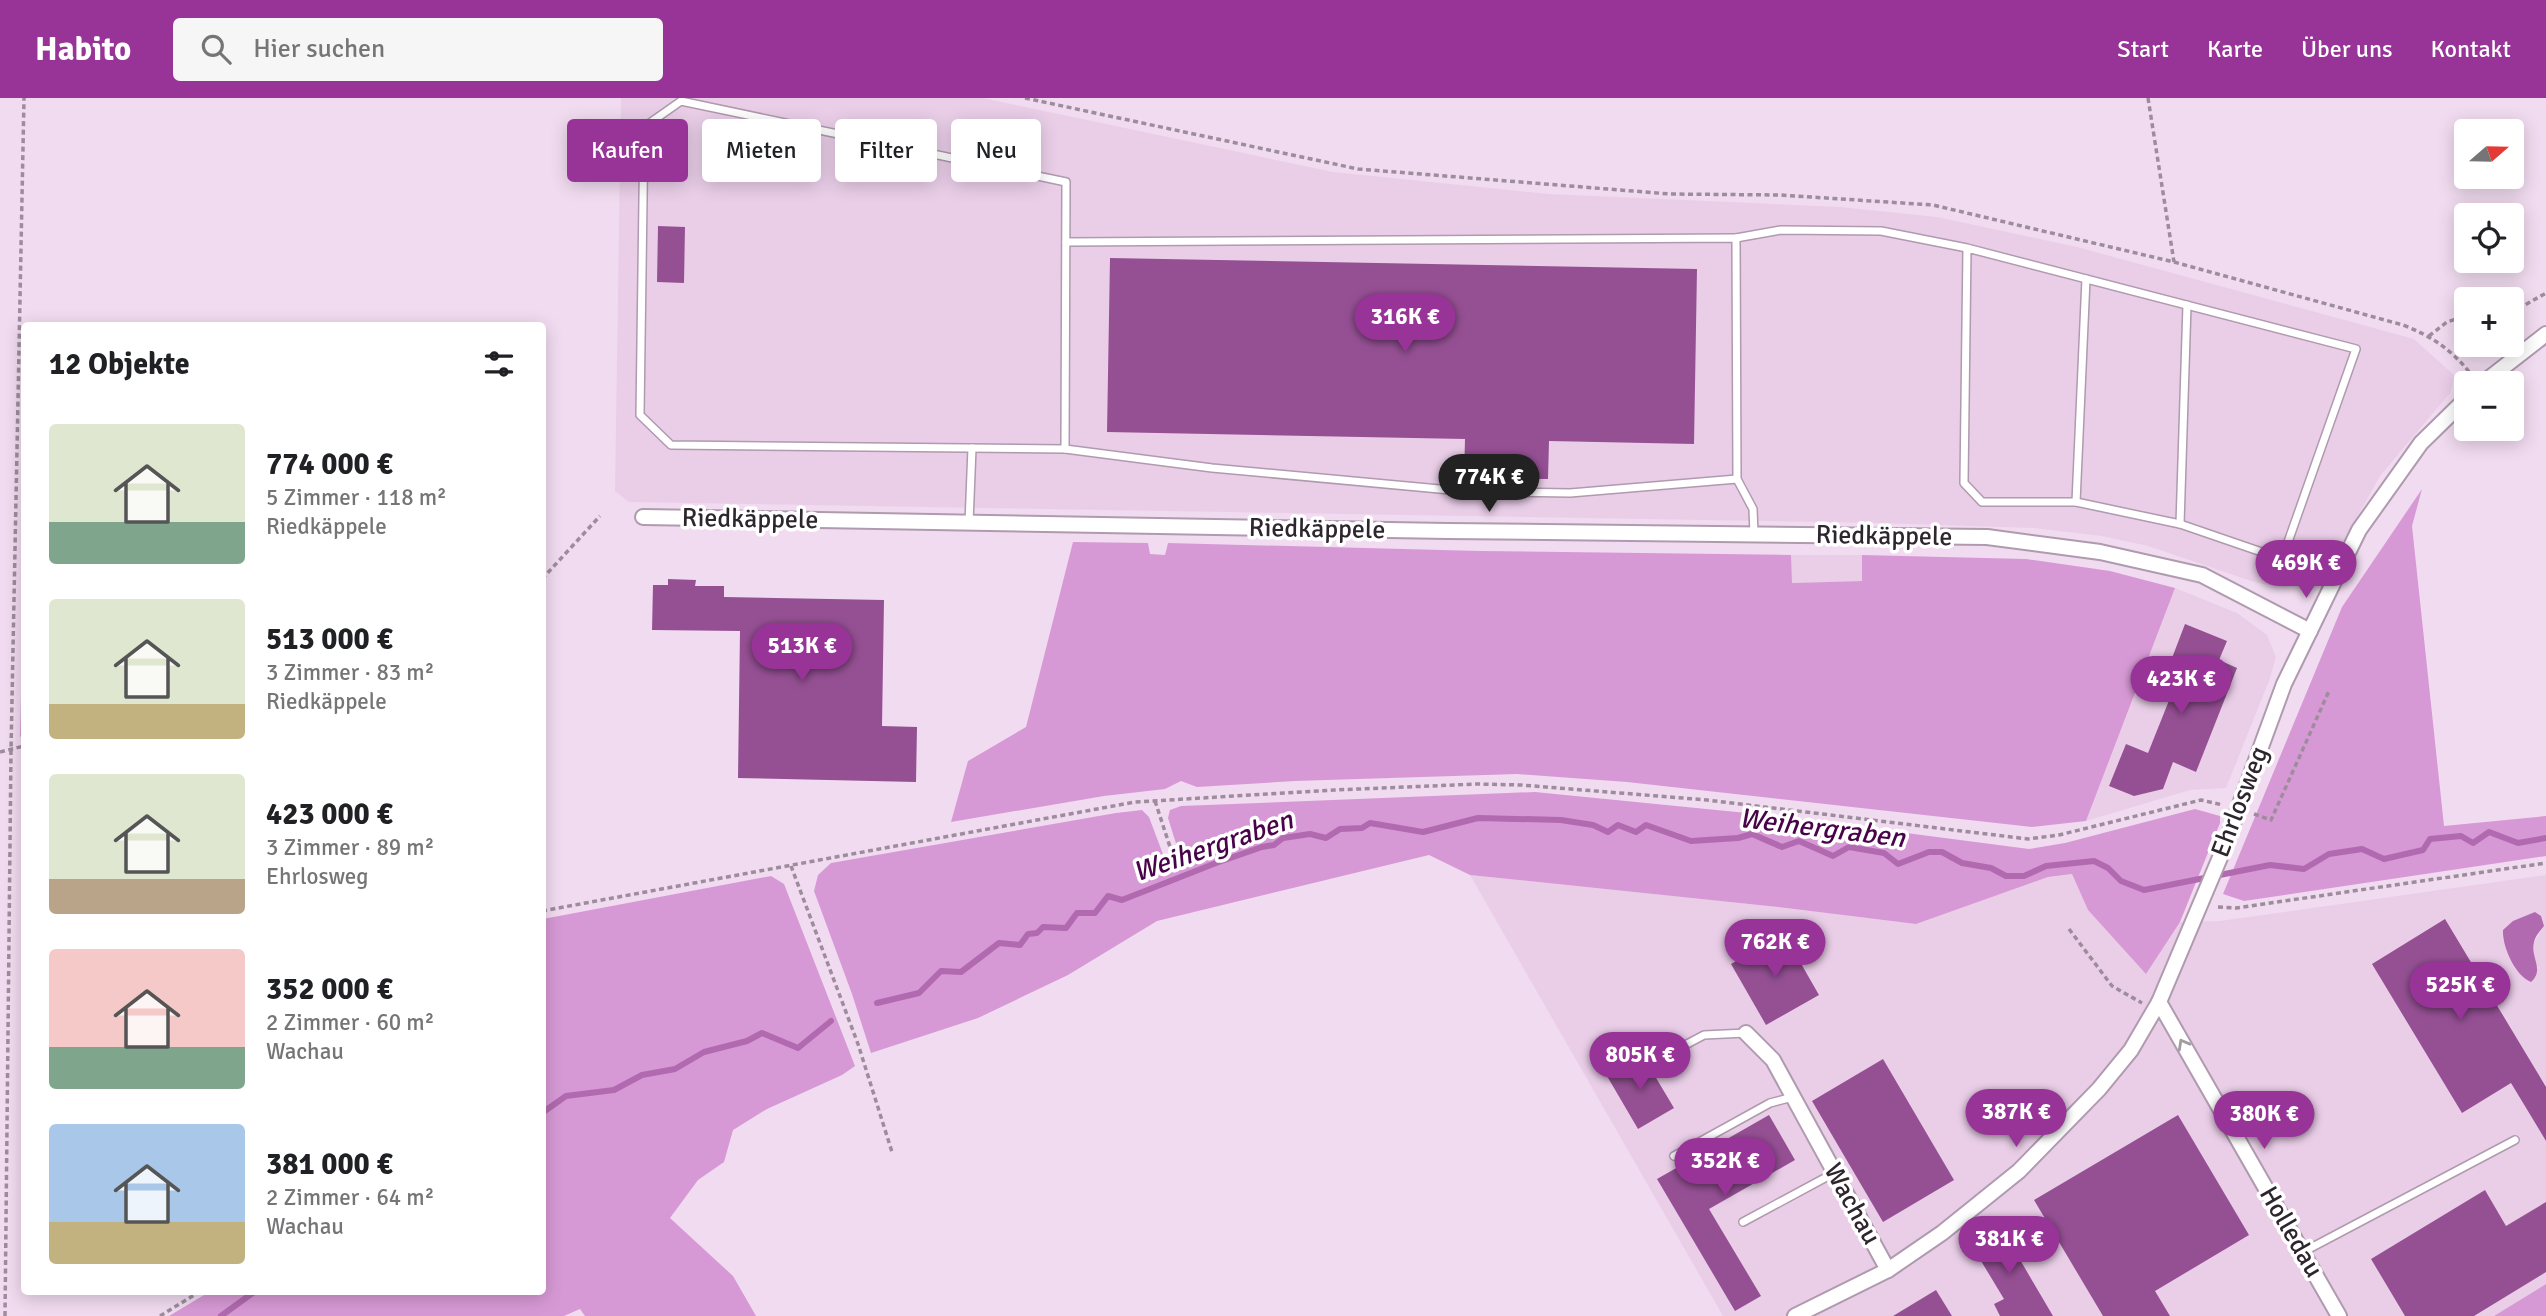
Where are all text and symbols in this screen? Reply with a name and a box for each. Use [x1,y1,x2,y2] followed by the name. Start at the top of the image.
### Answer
[173,18,663,81] search box
[35,29,131,70] text: Habito
[197,30,235,68] icon: search
[253,33,385,65] text: Hier suchen
[2117,34,2169,64] text: Start
[2207,34,2263,64] text: Karte
[2301,34,2393,64] text: Über uns
[2431,34,2511,64] text: Kontakt
[567,119,688,182] chip: Kaufen
[702,119,821,182] chip: Mieten
[835,119,937,182] chip: Filter
[951,119,1041,182] chip: Neu
[2454,119,2524,189] north arrow
[2454,119,2524,441] map controls
[2454,203,2524,273] button: locate
[2454,287,2524,357] button: +
[1348,294,1462,354] pin: 316K €
[1370,302,1440,331] text: 316K €
[480,345,518,383] icon: filters
[49,346,190,383] text: 12 Objekte
[2454,371,2524,441] button: −
[266,446,393,483] text: 774 000 €
[105,452,189,536] icon: home
[1432,454,1546,514] pin: 774K €
[1454,462,1524,491] text: 774K €
[266,483,447,512] text: 5 Zimmer · 118 m²
[681,502,819,536] street label: Riedkäppele
[266,512,387,541] text: Riedkäppele
[1248,512,1386,546] street label: Riedkäppele
[1815,519,1953,553] street label: Riedkäppele
[2249,540,2363,600] pin: 469K €
[2271,548,2341,577] text: 469K €
[266,621,393,658] text: 513 000 €
[745,624,859,683] pin: 513K €
[105,627,189,711] icon: home
[767,631,837,660] text: 513K €
[2124,656,2238,716] pin: 423K €
[266,658,434,687] text: 3 Zimmer · 83 m²
[2146,664,2216,693] text: 423K €
[266,687,387,716] text: Riedkäppele
[2204,742,2276,862] street label: Ehrlosweg
[266,796,393,833] text: 423 000 €
[1737,801,1908,855] water label: Weihergraben
[105,802,189,886] icon: home
[1129,803,1298,889] water label: Weihergraben
[266,833,434,862] text: 3 Zimmer · 89 m²
[266,862,369,891] text: Ehrlosweg
[1718,920,1832,979] pin: 762K €
[1740,927,1810,956] text: 762K €
[2403,962,2517,1022] pin: 525K €
[2425,970,2495,999] text: 525K €
[266,971,393,1008] text: 352 000 €
[105,977,189,1061] icon: home
[266,1008,434,1037] text: 2 Zimmer · 60 m²
[1583,1032,1697,1092] pin: 805K €
[266,1037,344,1066] text: Wachau
[2178,1039,2191,1052] one-way arrow
[1605,1040,1675,1069] text: 805K €
[1959,1090,2073,1149] pin: 387K €
[2207,1091,2321,1151] pin: 380K €
[1981,1097,2051,1126] text: 387K €
[2229,1099,2299,1128] text: 380K €
[1668,1138,1782,1198] pin: 352K €
[266,1146,393,1183] text: 381 000 €
[1690,1146,1760,1175] text: 352K €
[105,1152,189,1236] icon: home
[1817,1158,1887,1250] street label: Wachau
[2252,1181,2330,1283] street label: Holledau
[266,1183,434,1212] text: 2 Zimmer · 64 m²
[266,1212,344,1241] text: Wachau
[1952,1216,2066,1276] pin: 381K €
[1974,1224,2044,1253] text: 381K €

